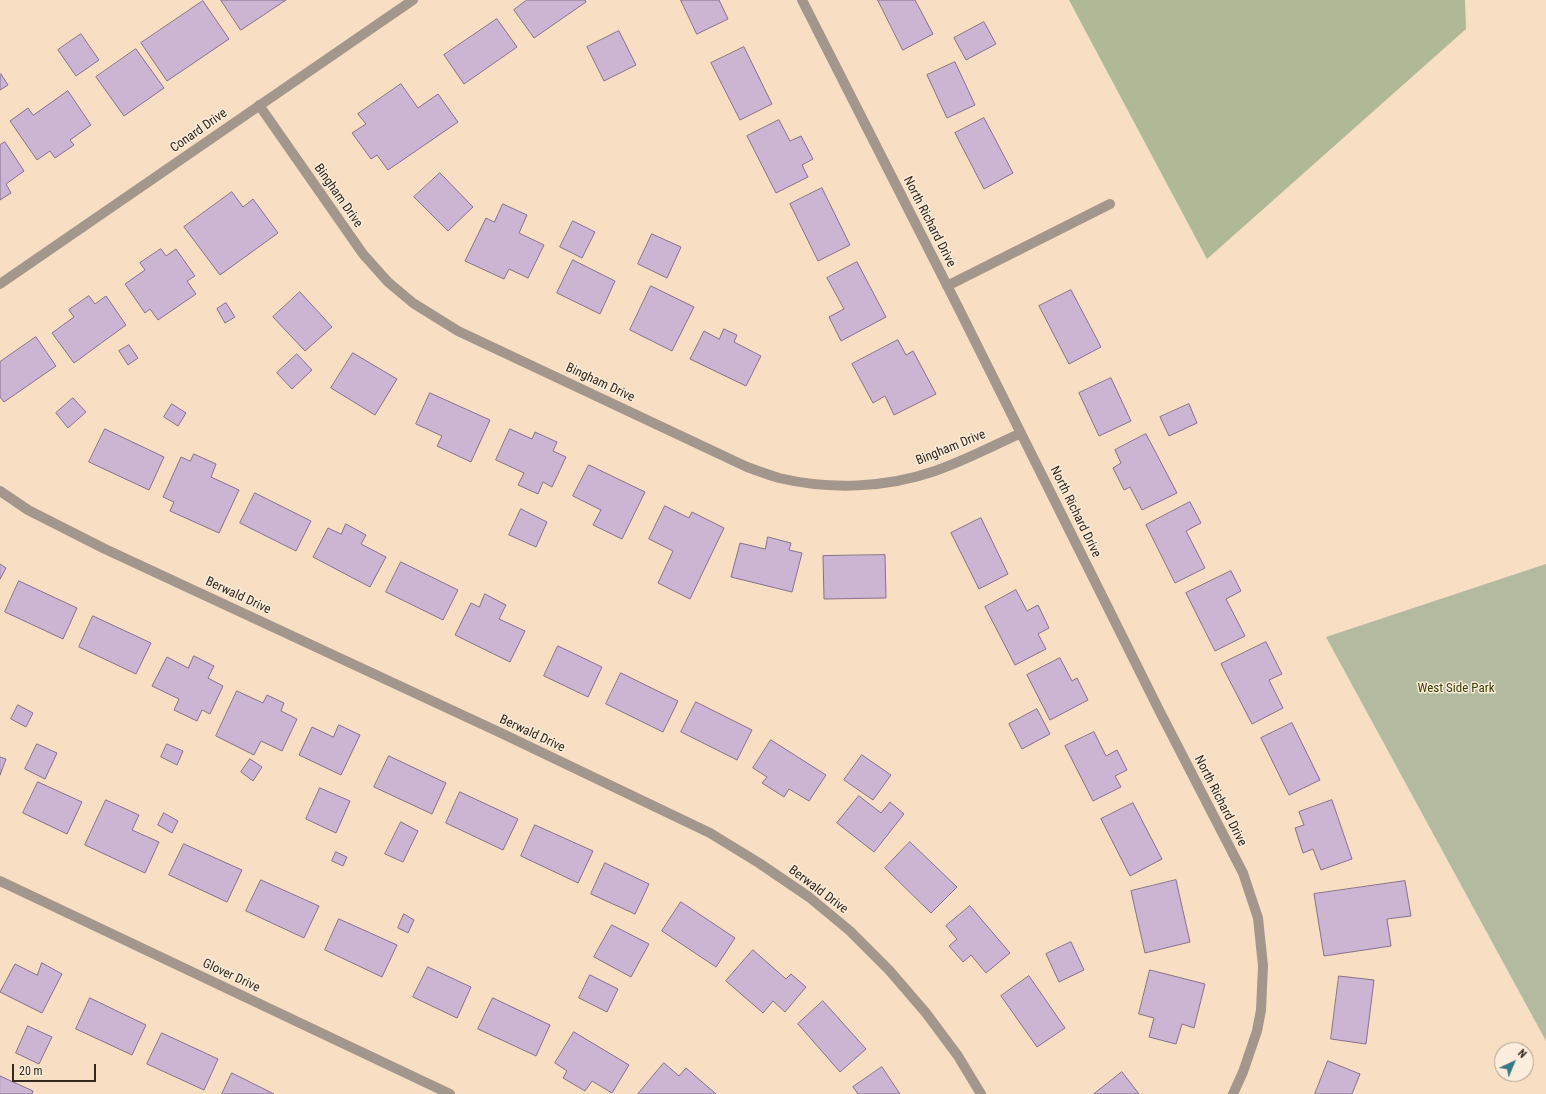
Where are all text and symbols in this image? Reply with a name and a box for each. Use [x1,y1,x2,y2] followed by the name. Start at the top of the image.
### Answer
[168,106,230,156] street label: Conard Drive
[310,161,366,231] street label: Bingham Drive
[899,174,959,270] street label: North Richard Drive
[563,360,637,406] street label: Bingham Drive
[914,427,988,469] street label: Bingham Drive
[1046,464,1104,560] street label: North Richard Drive
[203,574,273,618] street label: Berwald Drive
[1418,681,1494,697] park label: West Side Park
[497,712,567,756] street label: Berwald Drive
[1190,753,1250,849] street label: North Richard Drive
[785,863,851,917] street label: Berwald Drive
[200,956,262,996] street label: Glover Drive
[1494,1042,1534,1082] north arrow
[1515,1047,1529,1061] text: N
[14,1056,98,1082] scale bar
[19,1064,43,1078] text: 20 m

